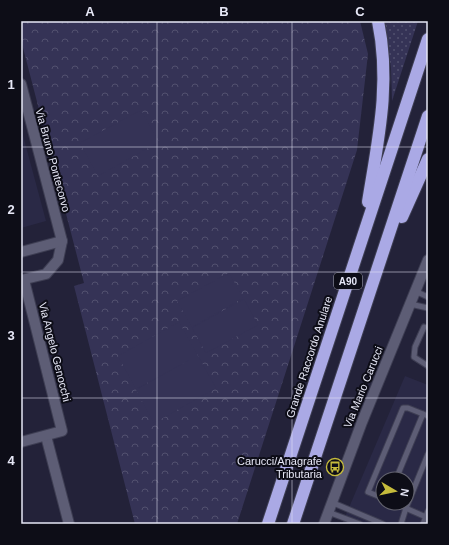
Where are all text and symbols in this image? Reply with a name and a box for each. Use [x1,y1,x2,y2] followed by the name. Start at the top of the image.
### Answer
[85,4,95,19] text: A
[219,4,229,19] text: B
[355,4,365,19] text: C
[7,77,15,92] text: 1
[33,107,73,213] street label: Via Bruno Pontecorvo
[7,202,15,217] text: 2
[334,273,362,289] road number: A90
[284,295,334,419] street label: Grande Raccordo Anulare
[37,301,73,403] street label: Via Angelo Genocchi
[7,328,15,343] text: 3
[341,345,385,429] street label: Via Mario Carucci
[7,453,15,468] text: 4
[237,455,323,480] place label: Carucci/Anagrafe Tributaria
[325,457,345,477] bus stop icon: Carucci/Anagrafe Tributaria
[375,471,415,511] north arrow
[398,488,411,497] text: N

